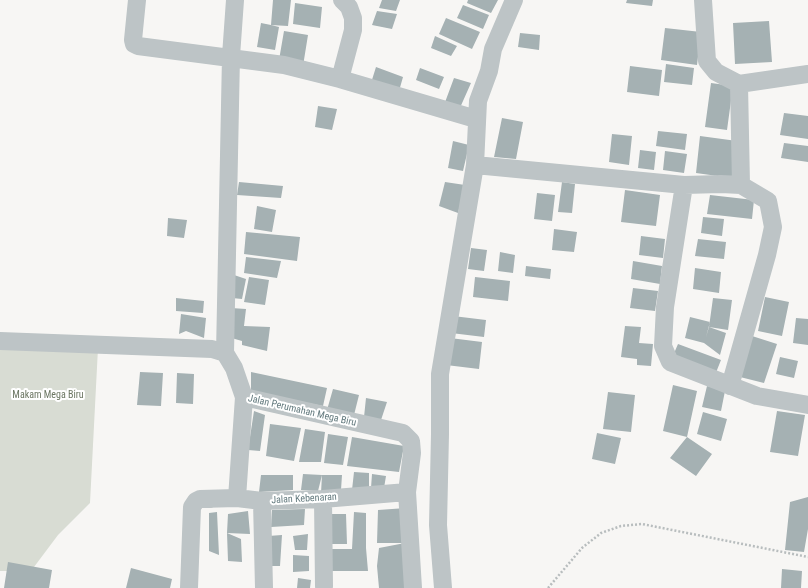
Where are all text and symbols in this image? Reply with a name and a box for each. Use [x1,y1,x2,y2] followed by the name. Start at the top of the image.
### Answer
[12,389,84,401] park label: Makam Mega Biru
[247,393,357,429] street label: Jalan Perumahan Mega Biru
[271,491,337,507] street label: Jalan Kebenaran

